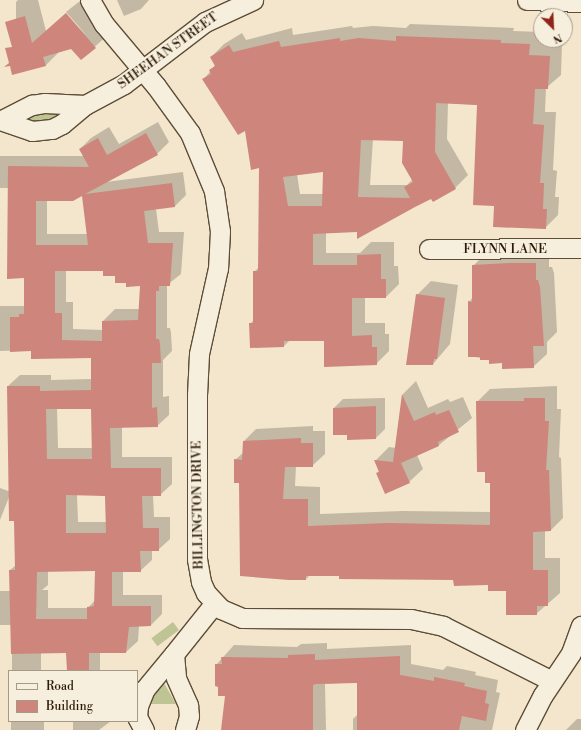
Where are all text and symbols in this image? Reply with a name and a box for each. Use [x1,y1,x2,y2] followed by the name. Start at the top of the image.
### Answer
[533,8,573,48] north arrow
[115,9,221,93] street label: SHEEHAN STREET
[551,30,564,46] text: N
[463,241,547,257] street label: FLYNN LANE
[189,441,207,569] street label: BILLINGTON DRIVE
[8,670,138,722] legend
[46,679,74,694] text: Road
[46,699,93,714] text: Building

